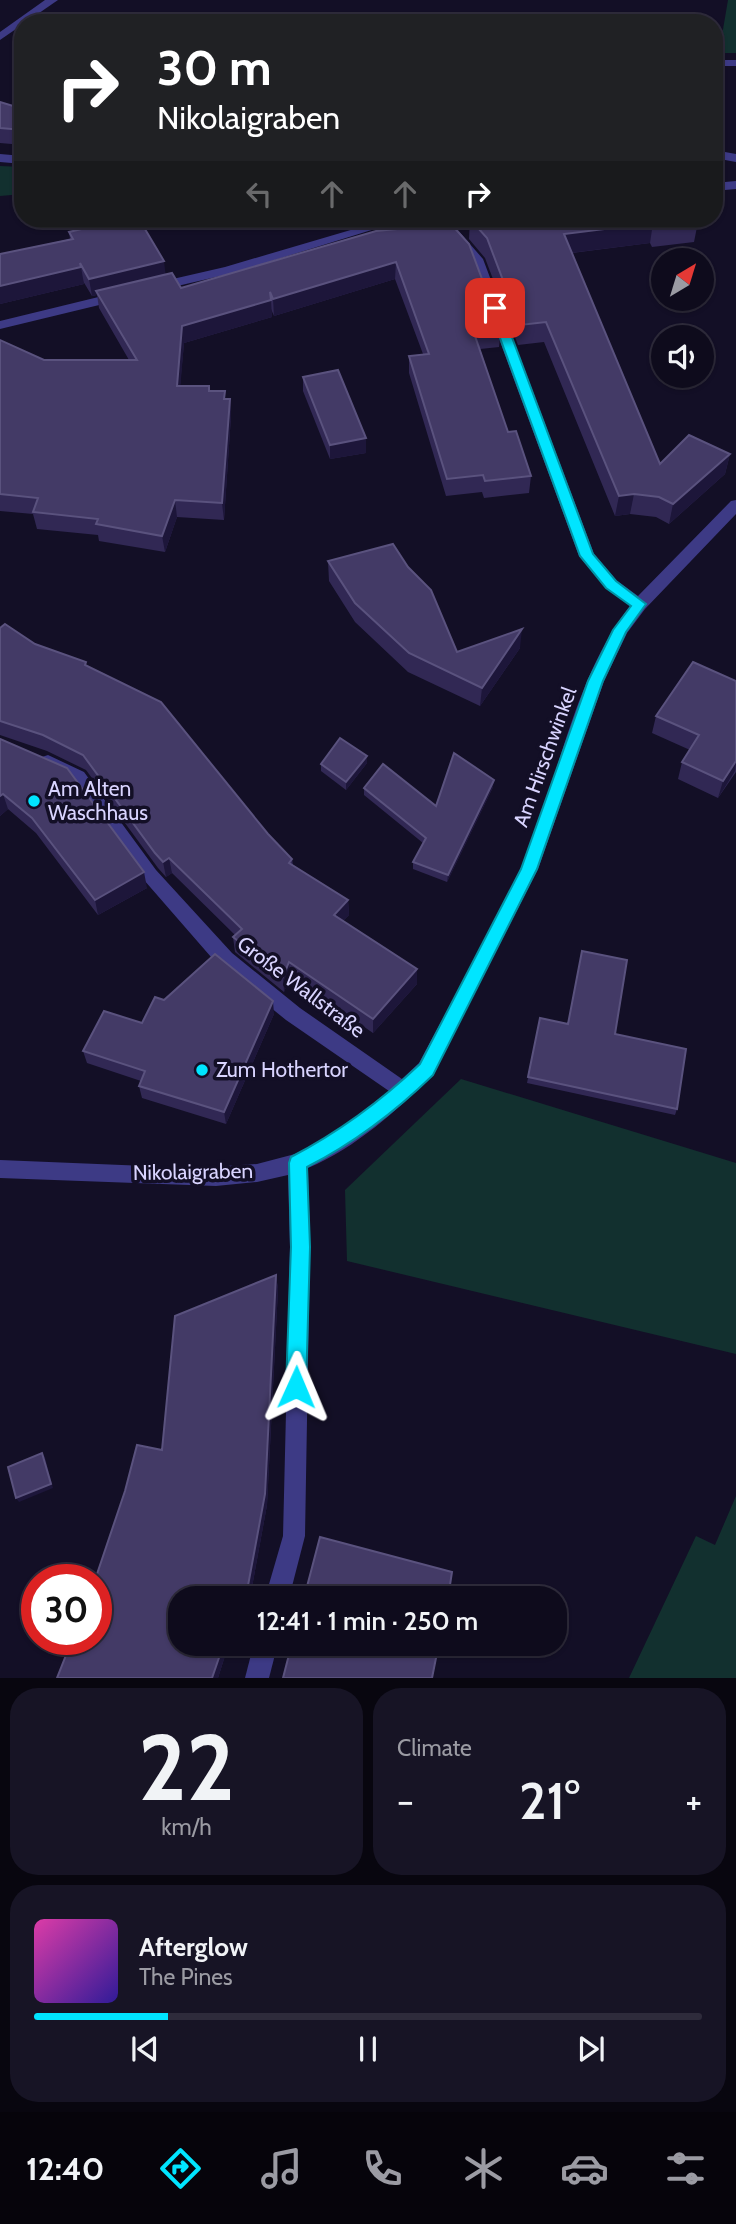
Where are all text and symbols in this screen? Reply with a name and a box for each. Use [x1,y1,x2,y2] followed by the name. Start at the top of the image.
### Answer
[157,38,272,97] text: 30 m
[42,42,133,133] icon: right
[157,98,340,137] text: Nikolaigraben
[240,175,278,213] icon: left
[313,175,351,213] icon: ahead
[386,175,424,213] icon: ahead
[459,175,497,213] icon: right
[651,248,714,312] north arrow
[651,248,714,388] map controls
[465,278,525,338] pin
[476,289,514,327] icon: arrive
[651,325,714,388] button: sound
[508,683,581,830] street label: Am Hirschwinkel
[48,776,148,825] place label: Am Alten Waschhaus
[26,793,42,809] marker: Am Alten Waschhaus
[233,930,370,1043] street label: Große Wallstraße
[216,1057,348,1082] place label: Zum Hothertor
[194,1062,210,1078] marker: Zum Hothertor
[133,1158,253,1185] street label: Nikolaigraben
[259,1350,333,1424] position arrow
[21,1564,112,1655] speed limit sign: 30
[257,1605,478,1637] text: 12:41 · 1 min · 250 m
[138,1712,235,1823] text: 22
[397,1734,472,1762] text: Climate
[519,1769,580,1832] text: 21°
[397,1777,414,1824] text: −
[685,1777,702,1824] text: +
[161,1813,212,1841] text: km/h
[139,1931,248,1963] text: Afterglow
[139,1963,233,1991] text: The Pines
[126,2030,164,2068] icon: previous
[349,2030,387,2068] icon: pause
[572,2030,610,2068] icon: next
[156,2144,205,2193] icon: directions
[257,2144,306,2193] icon: music
[358,2144,407,2193] icon: phone
[459,2144,508,2193] icon: climate
[560,2144,609,2193] icon: car
[661,2144,710,2193] icon: filters
[26,2149,104,2188] text: 12:40

